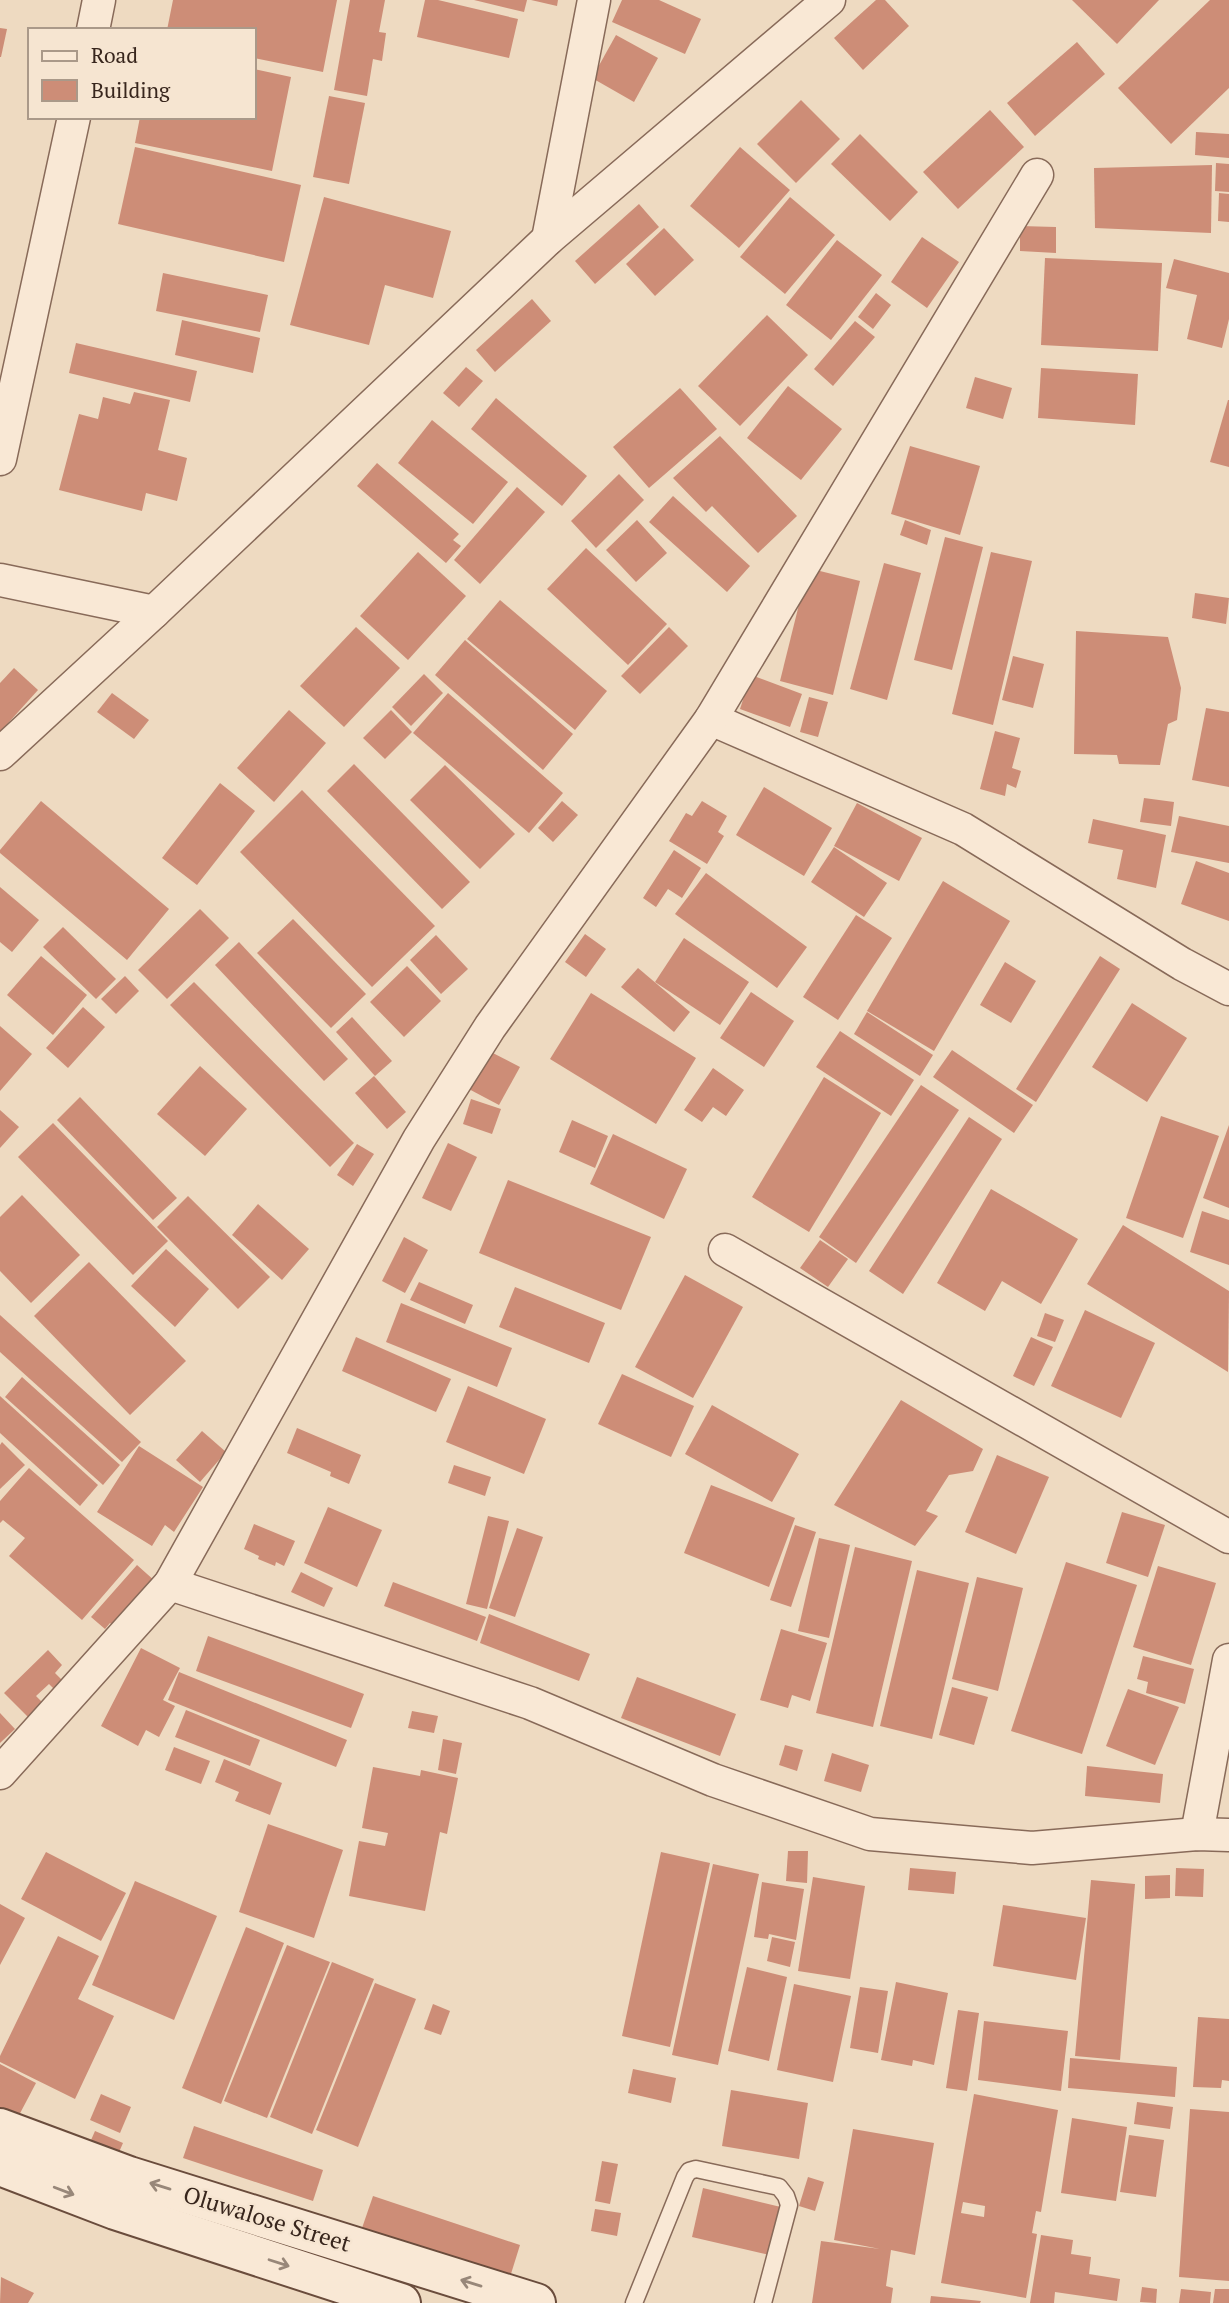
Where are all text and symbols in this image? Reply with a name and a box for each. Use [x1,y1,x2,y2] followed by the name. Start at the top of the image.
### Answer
[28,28,256,119] legend
[91,41,138,69] text: Road
[91,76,171,104] text: Building
[149,2178,171,2191] one-way arrow
[180,2178,355,2259] street label: Oluwalose Street
[52,2185,74,2198] one-way arrow
[268,2258,290,2271] one-way arrow
[460,2275,482,2288] one-way arrow

